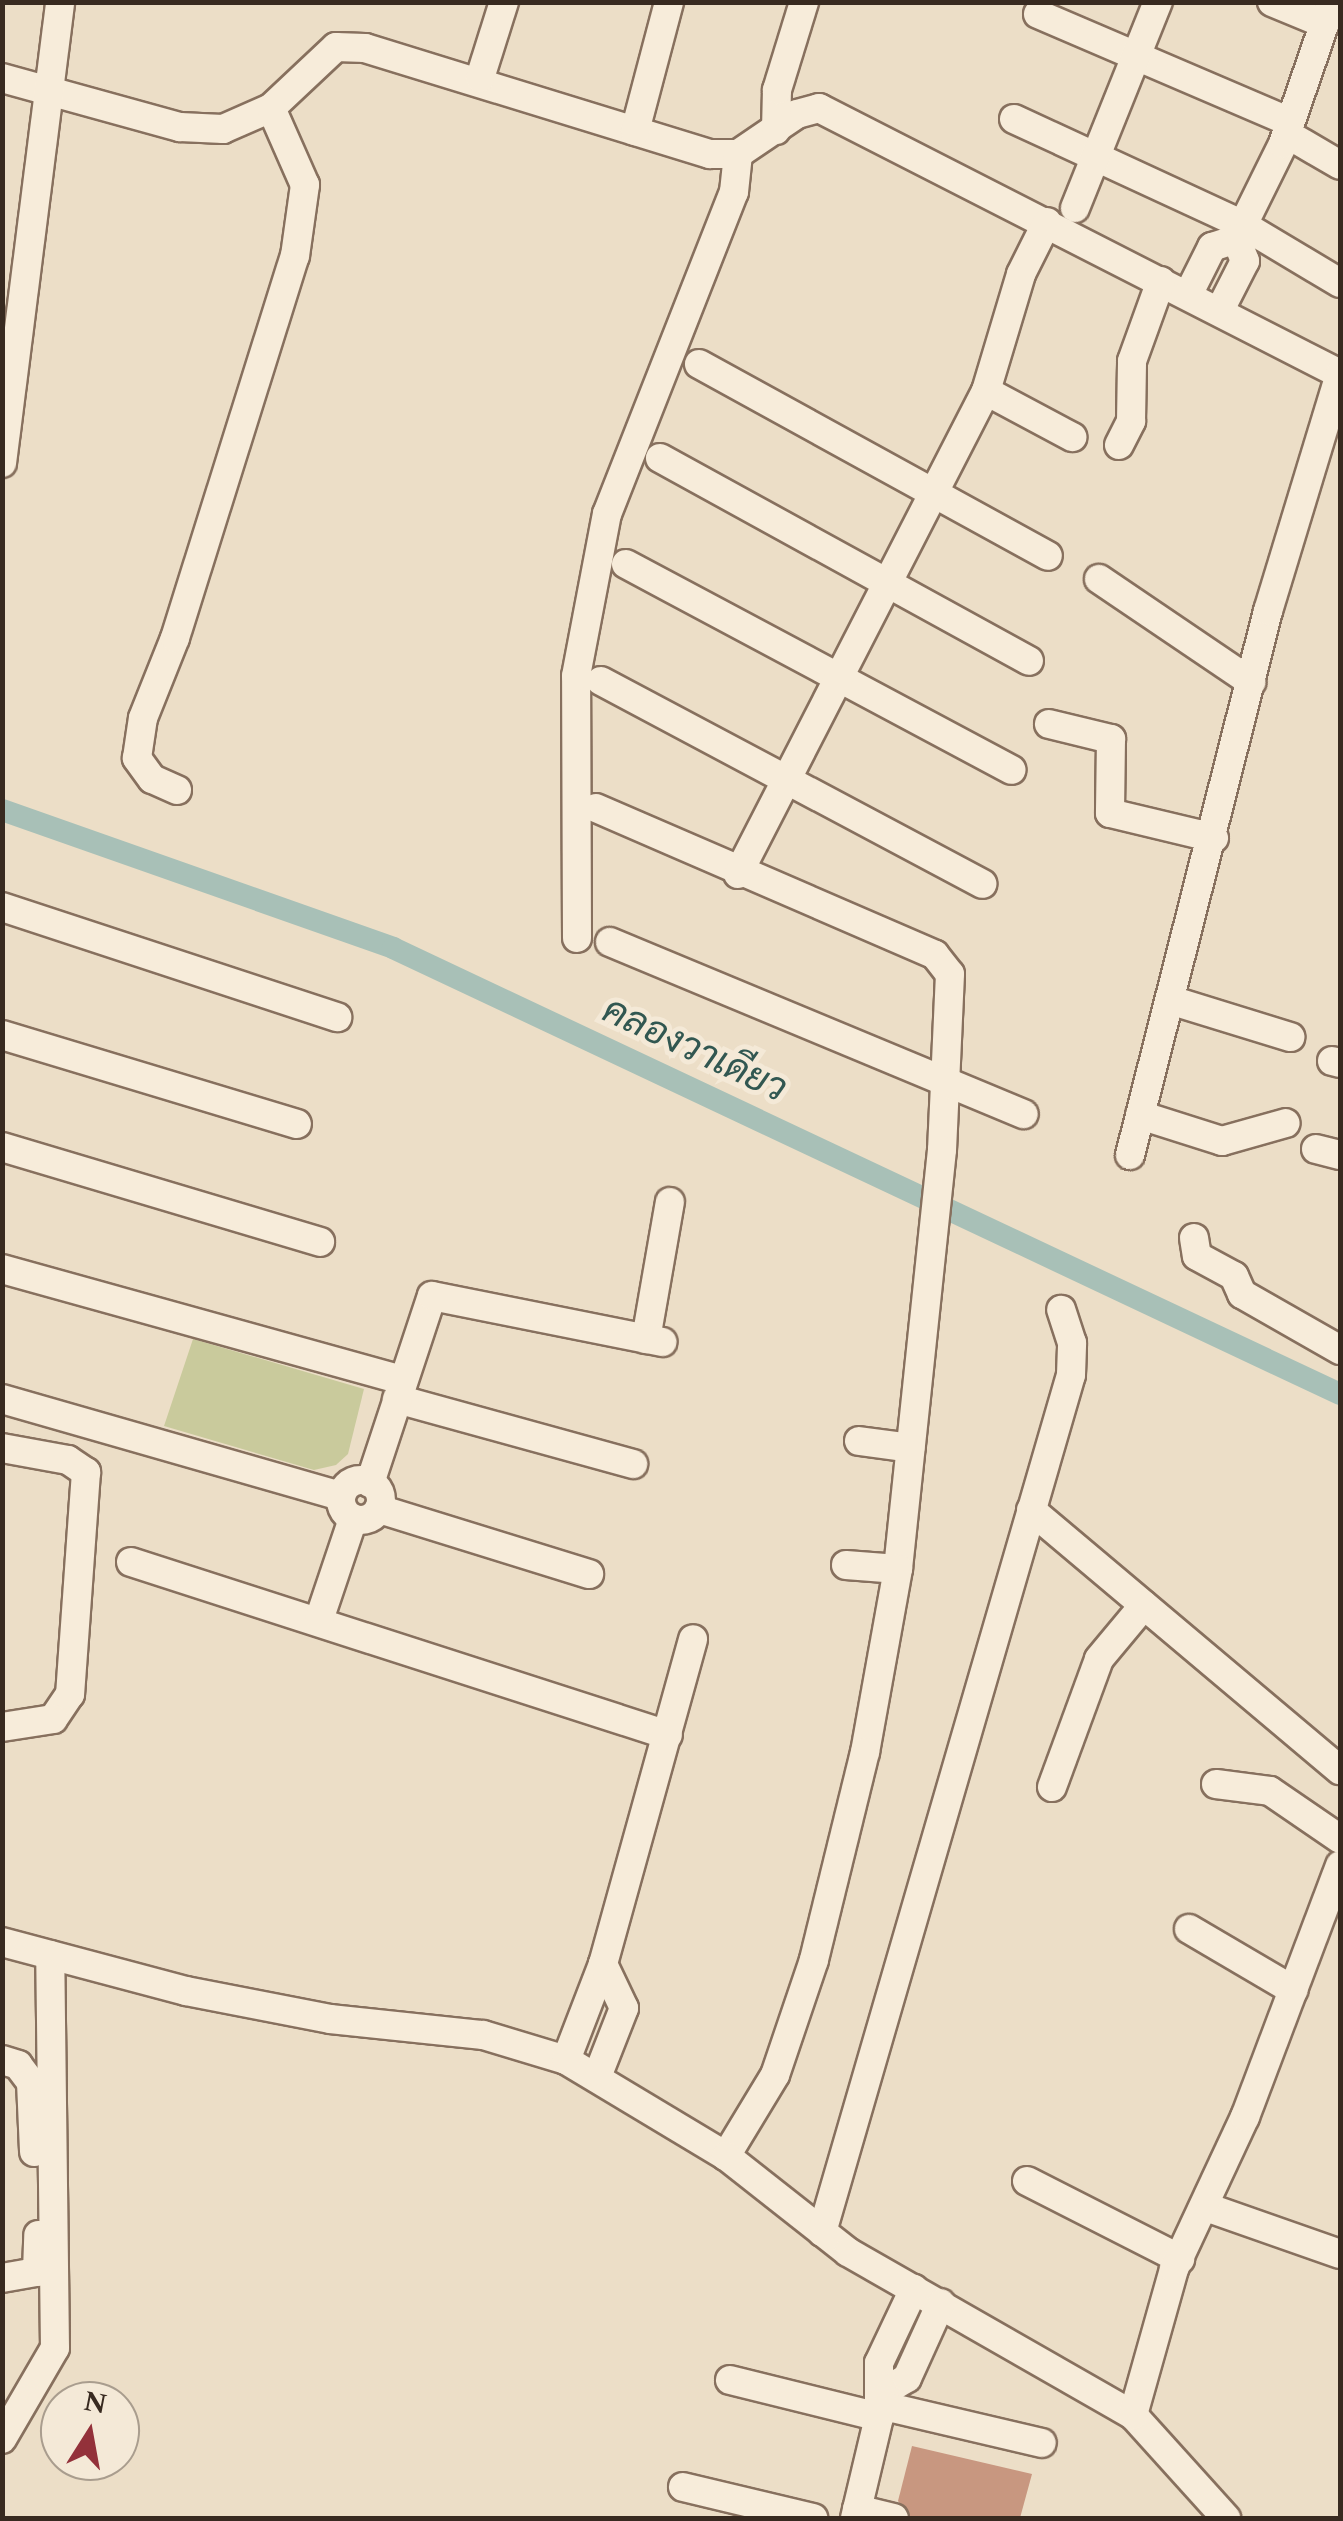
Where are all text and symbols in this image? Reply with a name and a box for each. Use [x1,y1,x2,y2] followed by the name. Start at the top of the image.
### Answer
[595,989,793,1113] water label: คลองวาเดียว
[80,2380,111,2426] text: N
[40,2381,140,2481] north arrow

